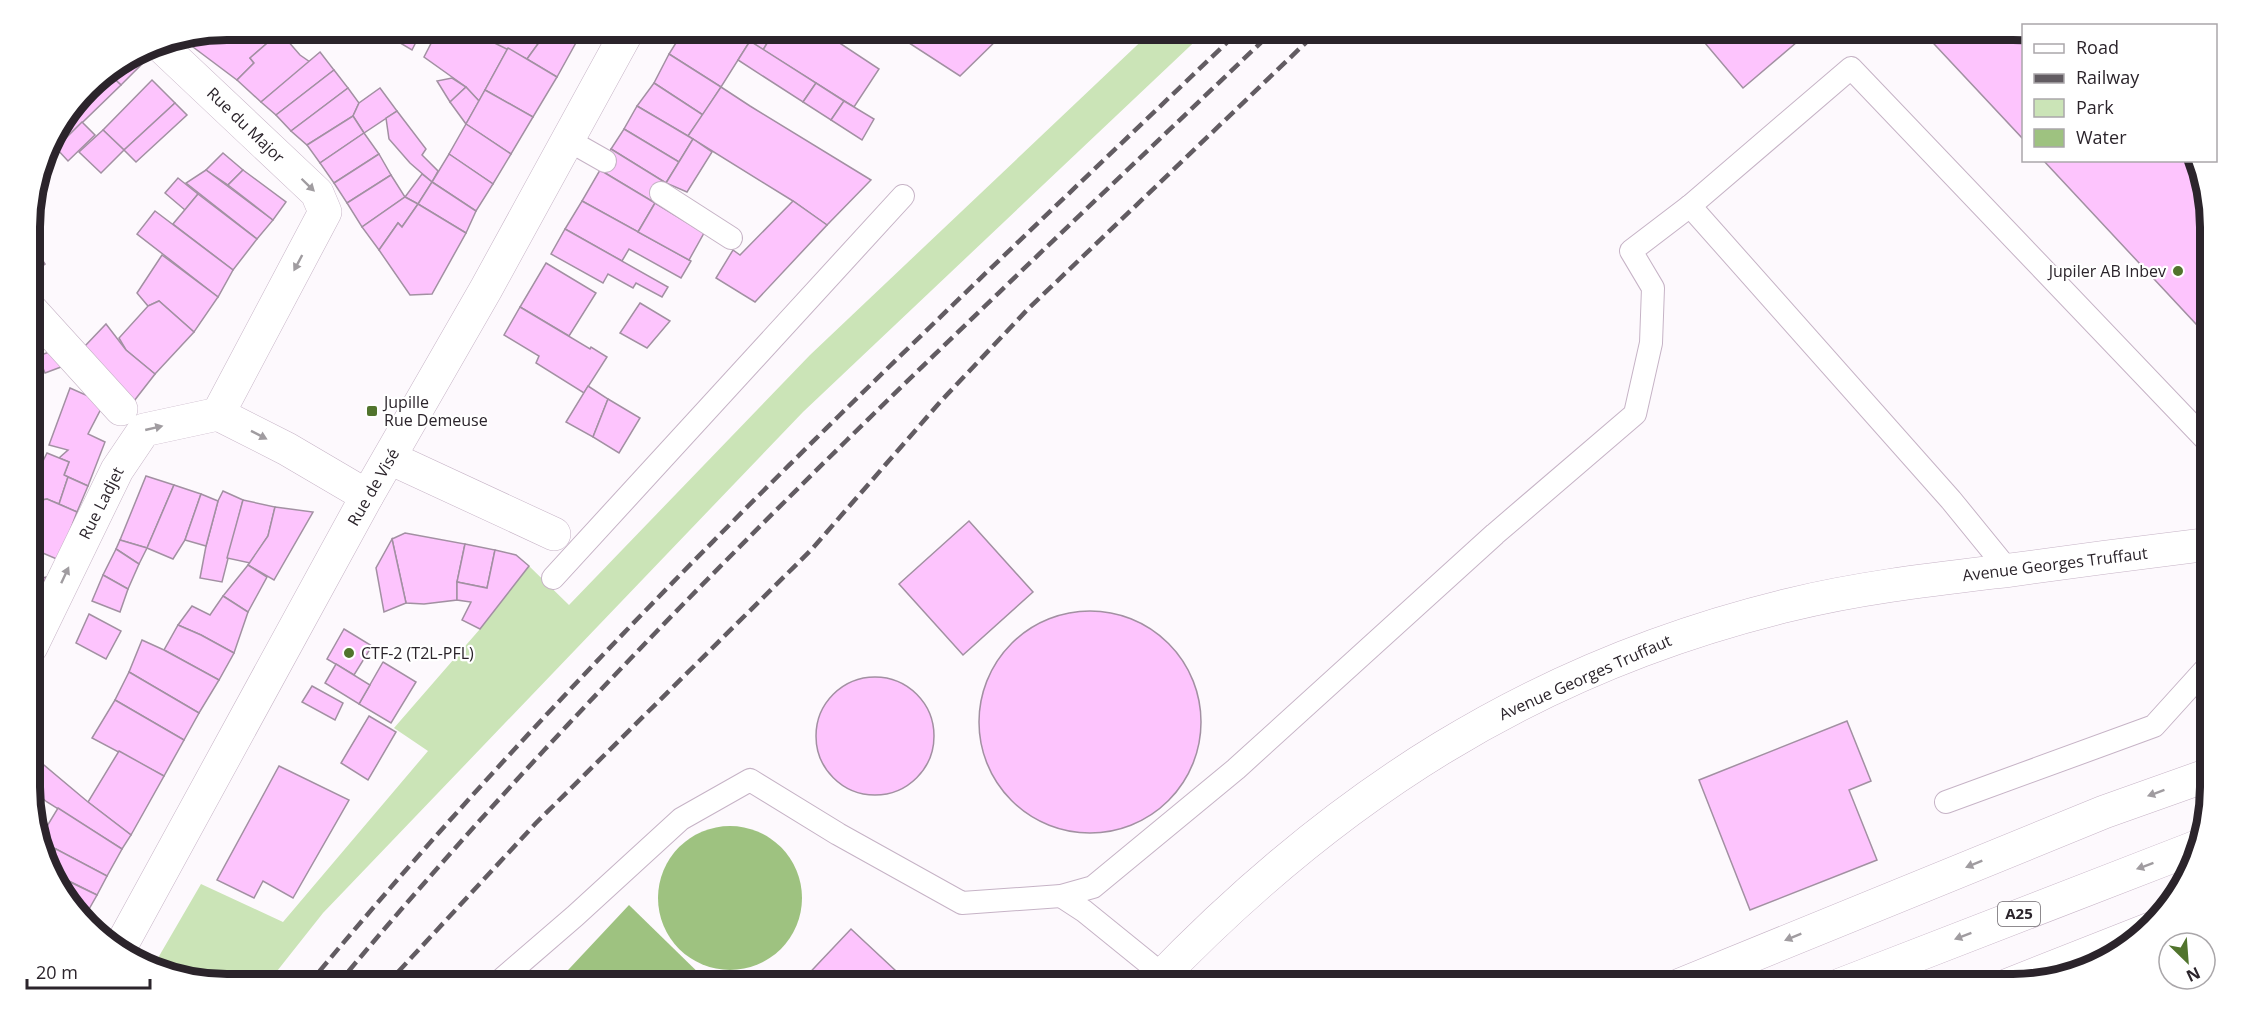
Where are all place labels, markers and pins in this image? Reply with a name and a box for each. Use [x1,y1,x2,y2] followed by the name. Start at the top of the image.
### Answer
[2047,260,2166,282] place label: Jupiler AB Inbev
[2171,264,2185,278] marker: Jupiler AB Inbev
[382,391,488,431] place label: Jupille Rue Demeuse
[365,404,379,418] marker: Jupille Rue Demeuse
[361,642,474,664] place label: CTF-2 (T2L-PFL)
[342,646,356,660] marker: CTF-2 (T2L-PFL)

